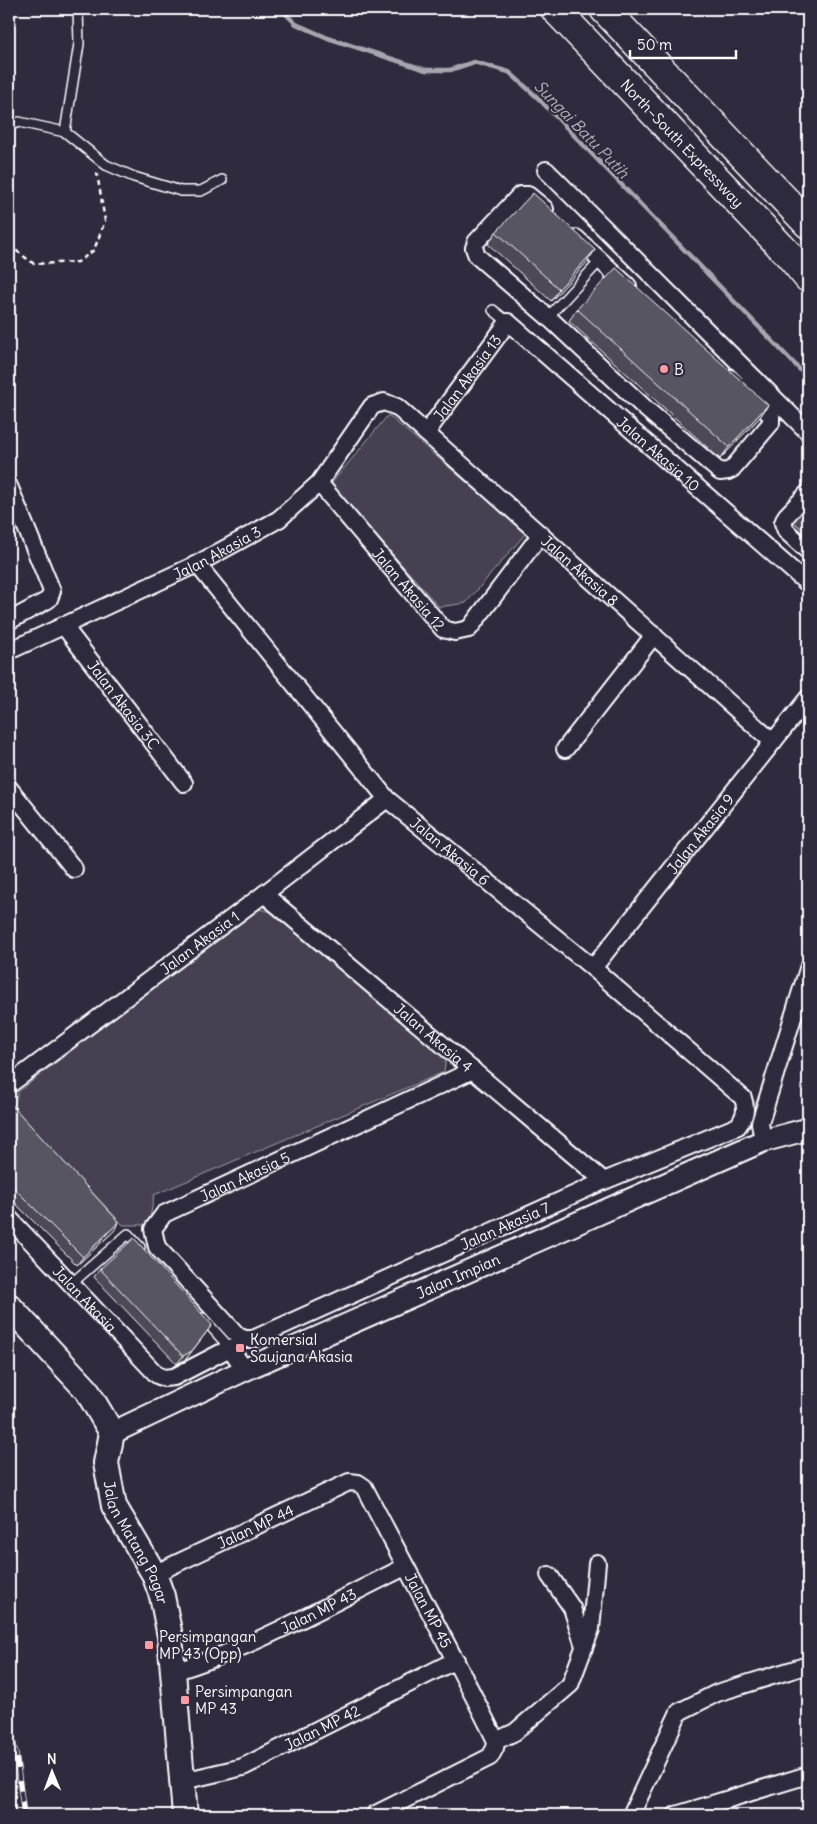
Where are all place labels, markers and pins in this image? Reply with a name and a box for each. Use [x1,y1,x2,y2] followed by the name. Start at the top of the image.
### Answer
[674,360,684,379] place label: B
[658,363,670,375] marker: B
[250,1330,353,1366] place label: Komersial Saujana Akasia
[234,1342,246,1354] marker: Komersial Saujana Akasia
[159,1627,257,1663] place label: Persimpangan MP 43 (Opp)
[143,1639,155,1651] marker: Persimpangan MP 43 (Opp)
[195,1682,293,1718] place label: Persimpangan MP 43
[179,1694,191,1706] marker: Persimpangan MP 43

